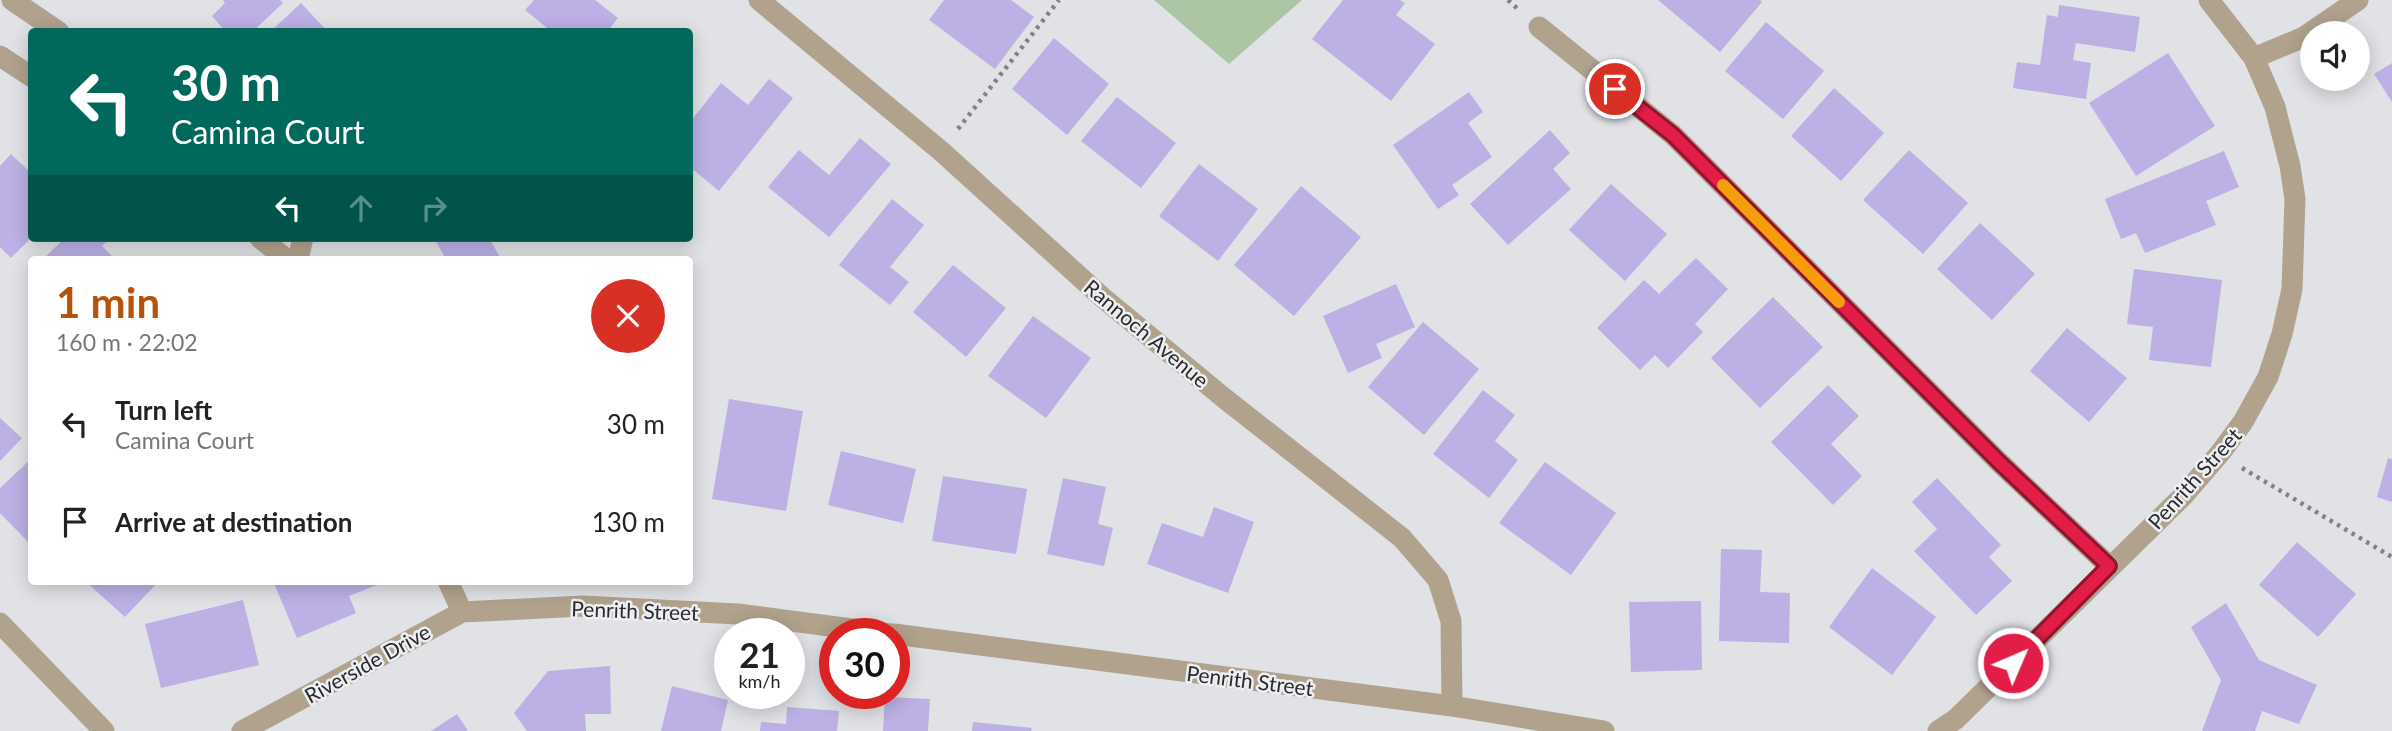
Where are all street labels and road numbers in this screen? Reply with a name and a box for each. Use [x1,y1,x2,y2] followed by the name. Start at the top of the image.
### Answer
[1080,274,1214,392] street label: Rannoch Avenue
[2142,422,2246,534] street label: Penrith Street
[571,595,700,625] street label: Penrith Street
[300,618,434,708] street label: Riverside Drive
[1185,660,1315,700] street label: Penrith Street

